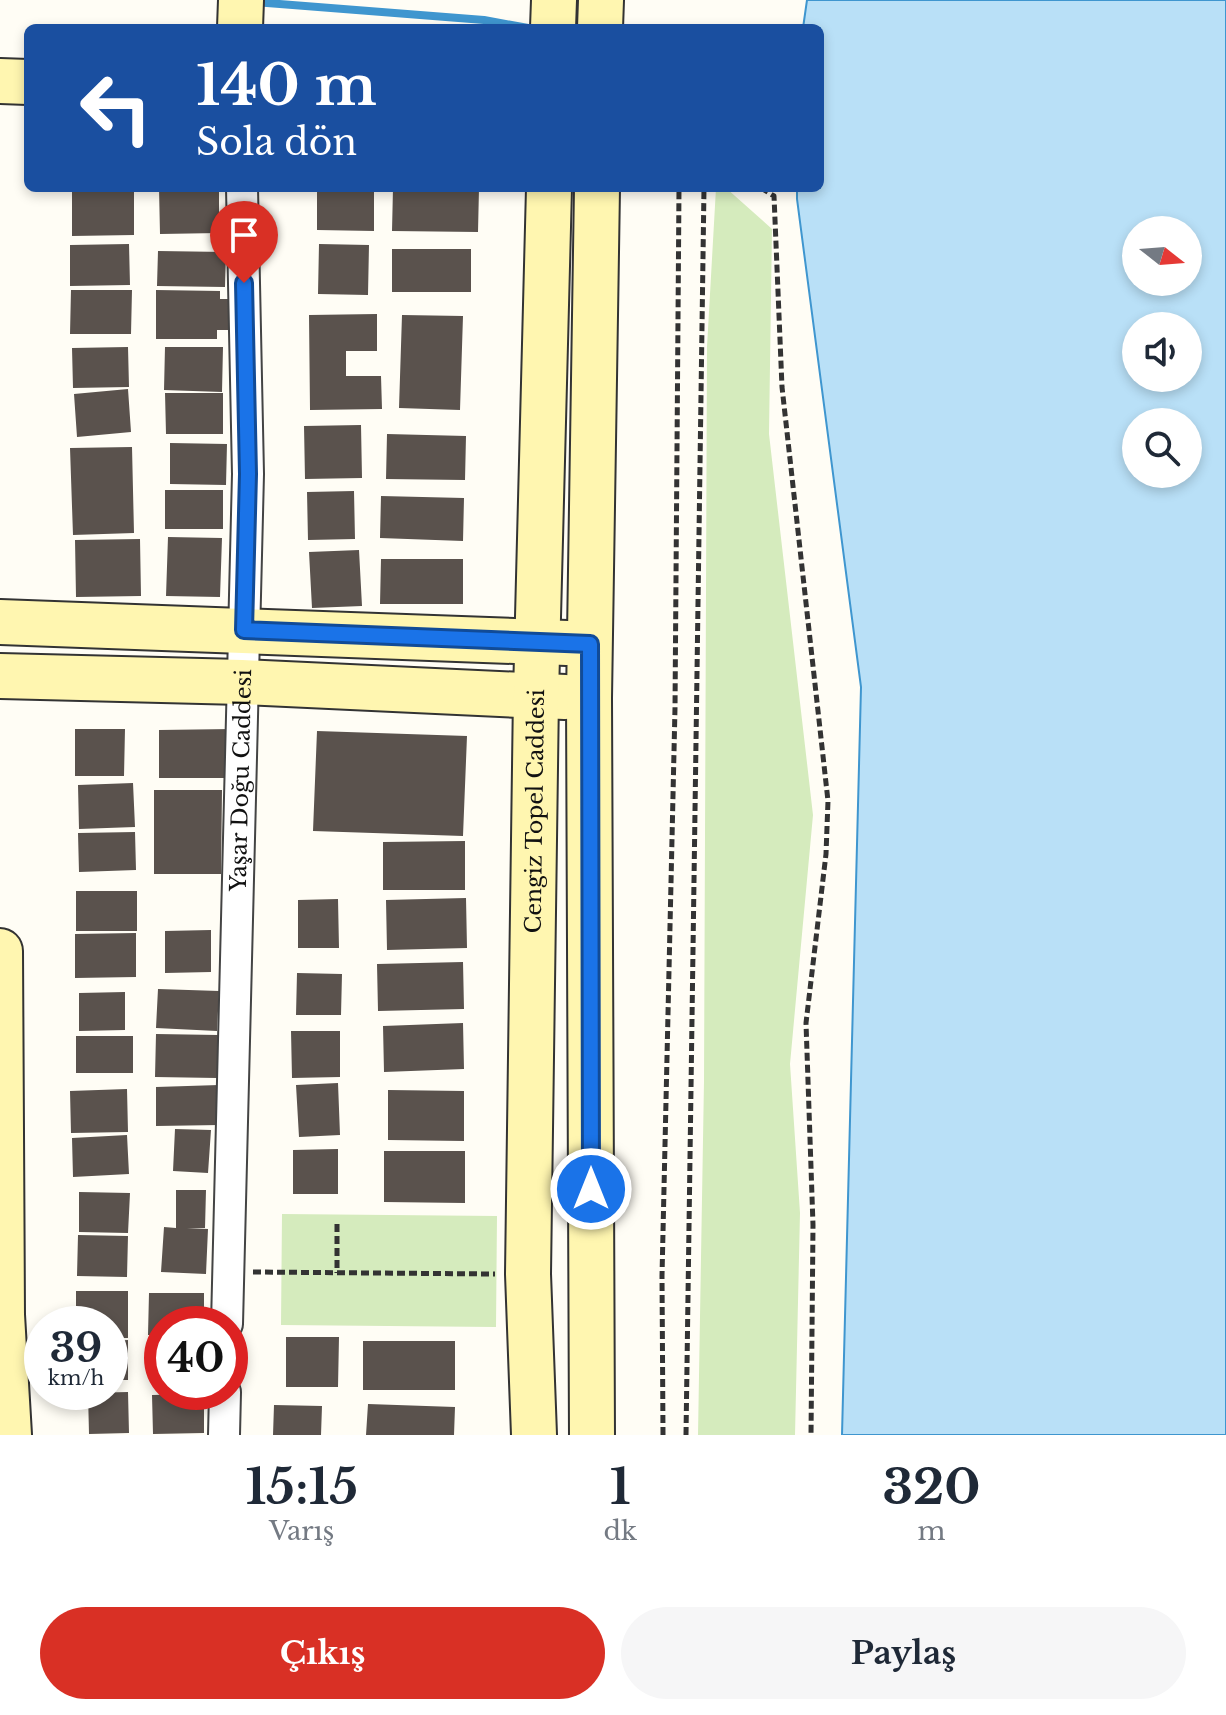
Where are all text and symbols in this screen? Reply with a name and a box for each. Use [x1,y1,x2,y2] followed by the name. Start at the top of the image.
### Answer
[196,51,377,120] text: 140 m
[64,56,168,160] icon: left
[196,120,357,165] text: Sola dön
[210,201,278,283] pin
[222,213,266,257] icon: arrive
[1122,216,1202,296] north arrow
[1122,216,1202,488] map controls
[1122,312,1202,392] button: sound
[1122,408,1202,488] button: search
[225,668,257,893] street label: Yaşar Doğu Caddesi
[520,688,550,934] street label: Cengiz Topel Caddesi
[549,1147,633,1231] position arrow
[144,1306,248,1410] speed limit sign: 40
[50,1323,102,1373] text: 39
[48,1366,104,1390] text: km/h
[245,1457,358,1517] text: 15:15
[610,1457,631,1517] text: 1
[882,1457,981,1517] text: 320
[269,1515,334,1547] text: Varış
[603,1515,637,1547] text: dk
[918,1515,945,1547] text: m
[40,1607,605,1699] button: Çıkış
[621,1607,1186,1699] button: Paylaş

